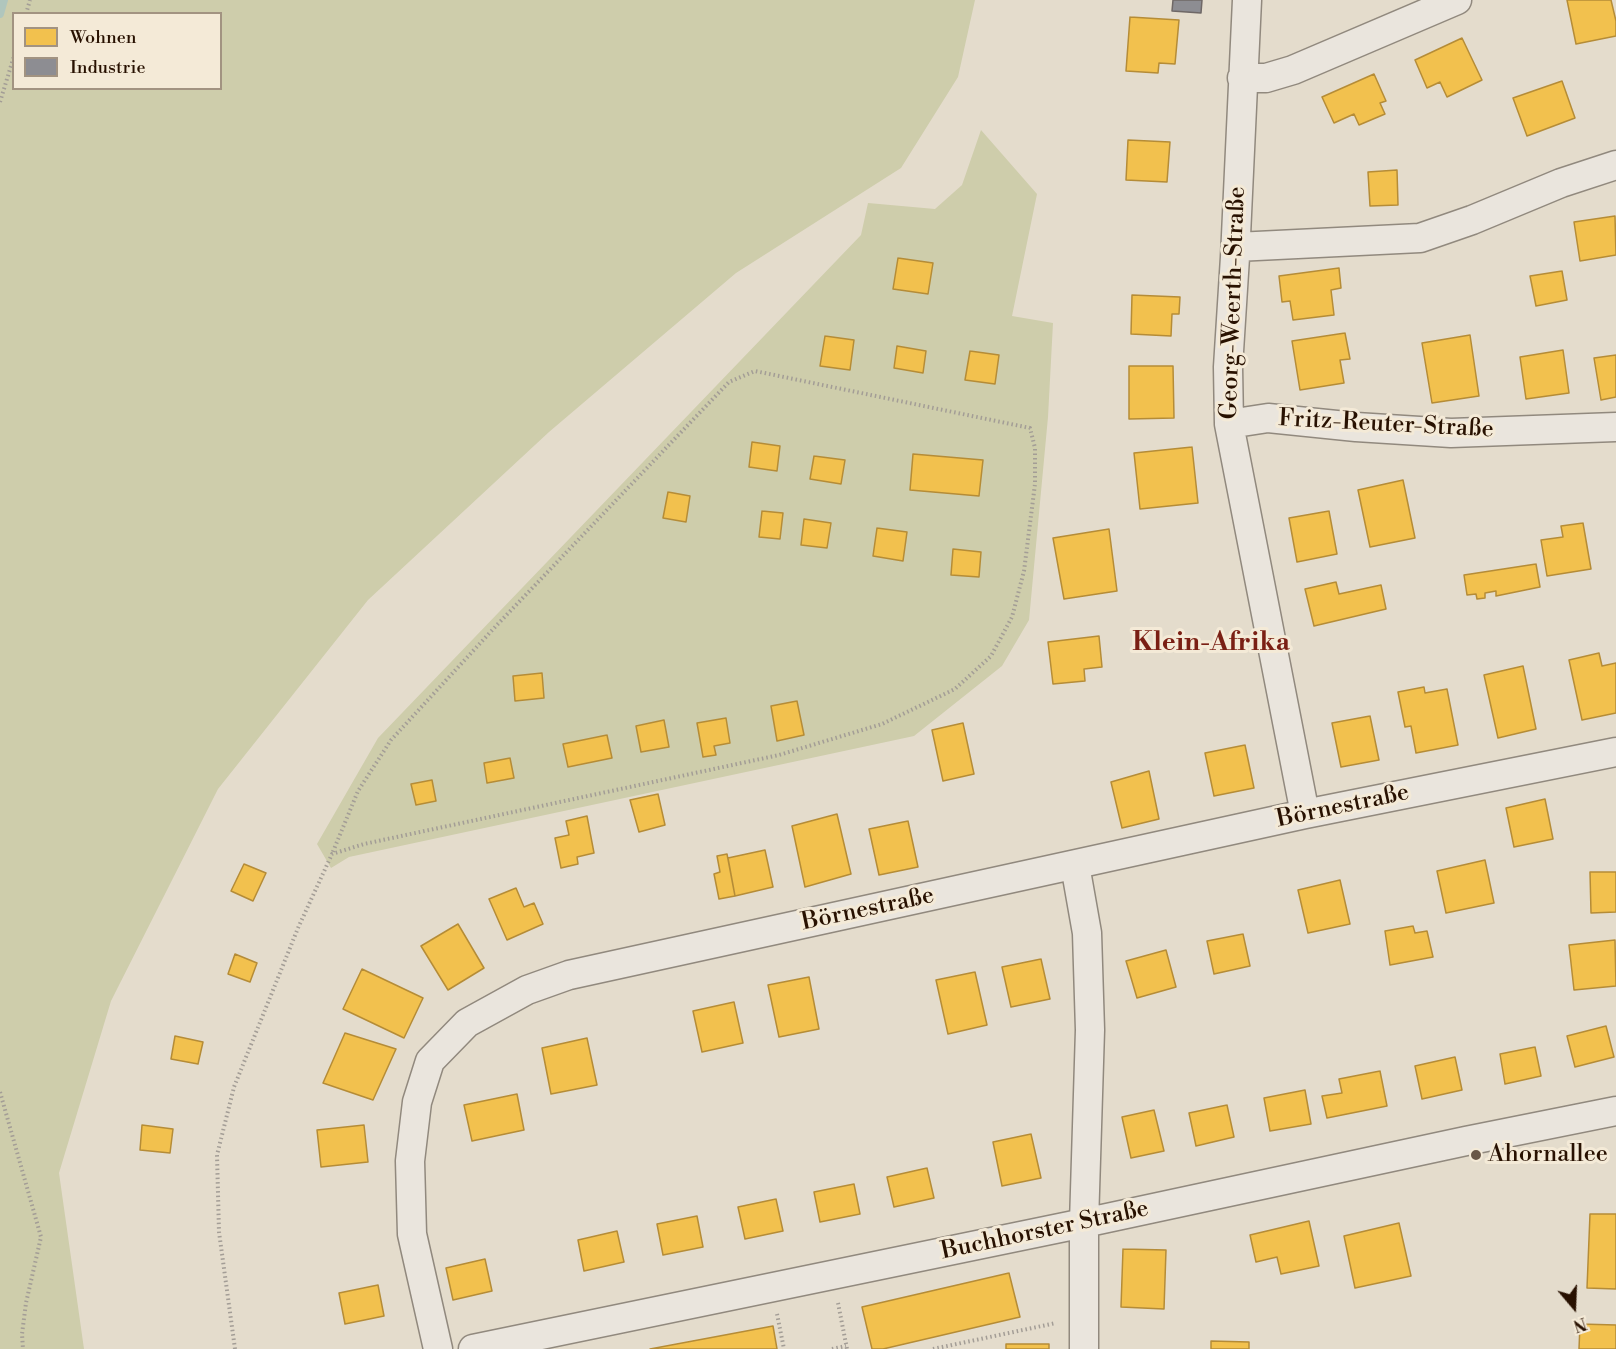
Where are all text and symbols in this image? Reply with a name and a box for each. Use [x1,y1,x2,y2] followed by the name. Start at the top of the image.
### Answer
[12,12,222,90] legend
[70,26,137,49] text: Wohnen
[70,56,146,79] text: Industrie
[1216,186,1252,420] street label: Georg-Weerth-Straße
[1278,405,1494,445] street label: Fritz-Reuter-Straße
[1132,628,1290,660] district label: Klein-Afrika
[1274,779,1412,835] street label: Börnestraße
[799,882,937,938] street label: Börnestraße
[1488,1141,1608,1169] place label: Ahornallee
[1469,1148,1483,1162] marker: Ahornallee
[938,1195,1152,1267] street label: Buchhorster Straße
[1544,1277,1604,1337] north arrow
[1571,1313,1589,1336] text: N

